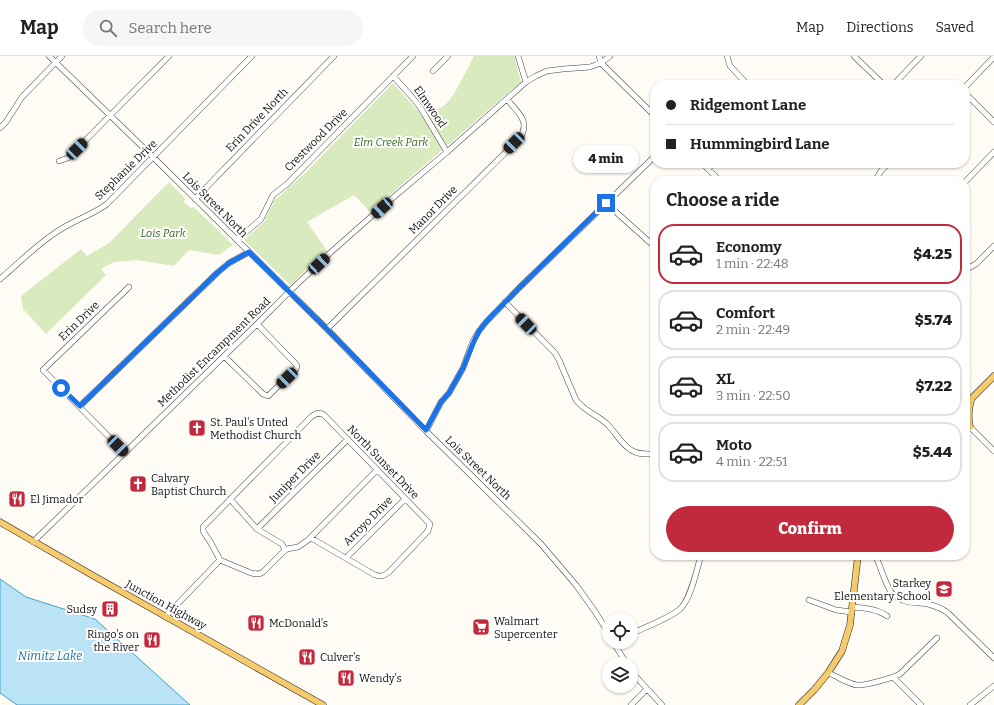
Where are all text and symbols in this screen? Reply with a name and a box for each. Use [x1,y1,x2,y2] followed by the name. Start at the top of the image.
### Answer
[83,10,363,46] search box
[20,16,59,39] text: Map
[97,17,119,39] icon: search
[129,19,212,37] text: Search here
[796,19,824,36] text: Map
[846,19,914,36] text: Directions
[936,19,974,36] text: Saved
[411,84,449,131] street label: Elmwood
[223,85,291,155] street label: Erin Drive North
[690,96,806,114] text: Ridgemont Lane
[282,106,350,174] street label: Crestwood Drive
[501,130,527,156] car
[690,135,830,153] text: Hummingbird Lane
[64,136,90,162] car
[354,136,429,149] park label: Elm Creek Park
[92,137,160,203] street label: Stephanie Drive
[573,145,639,173] callout: 4 min
[588,151,624,166] text: 4 min
[180,170,250,240] street label: Lois Street North
[406,183,460,237] street label: Manor Drive
[666,189,779,211] text: Choose a ride
[597,194,615,212] route end
[369,196,395,220] car
[140,227,187,240] park label: Lois Park
[668,236,704,272] icon: car
[716,238,782,256] text: Economy
[913,245,952,263] text: $4.25
[306,251,332,277] car
[716,256,789,271] text: 1 min · 22:48
[155,294,273,409] street label: Methodist Encampment Road
[56,299,102,343] street label: Erin Drive
[668,302,704,338] icon: car
[716,304,775,322] text: Comfort
[513,311,539,337] car
[915,311,952,329] text: $5.74
[716,322,790,337] text: 2 min · 22:49
[274,365,300,391] car
[668,368,704,404] icon: car
[716,370,735,388] text: XL
[916,377,952,395] text: $7.22
[52,379,70,397] route start
[716,388,791,403] text: 3 min · 22:50
[210,416,301,442] place label: St. Paul's Unted Methodist Church
[187,418,207,438] church icon: St. Paul's Unted Methodist Church
[344,422,422,502] street label: North Sunset Drive
[105,433,131,459] car
[442,433,514,503] street label: Lois Street North
[668,434,704,470] icon: car
[716,436,752,454] text: Moto
[913,443,952,461] text: $5.44
[266,449,323,506] street label: Juniper Drive
[716,454,788,469] text: 4 min · 22:51
[151,472,227,498] place label: Calvary Baptist Church
[128,474,148,494] church icon: Calvary Baptist Church
[7,489,27,509] restaurant icon: El Jimador
[30,493,83,506] place label: El Jimador
[341,494,395,548] street label: Arroyo Drive
[666,506,954,552] button: Confirm
[123,577,209,633] street label: Junction Highway
[834,577,931,603] place label: Starkey Elementary School
[934,579,954,599] school or university icon: Starkey Elementary School
[100,599,120,619] building icon: Sudsy
[66,603,97,616] place label: Sudsy
[246,613,266,633] restaurant icon: McDonald's
[602,613,638,693] map controls
[602,613,638,649] button: locate
[494,615,558,641] place label: Walmart Supercenter
[269,617,328,630] place label: McDonald's
[471,617,491,637] supermarket icon: Walmart Supercenter
[87,628,139,654] place label: Ringo's on the River
[142,630,162,650] restaurant icon: Ringo's on the River
[297,647,317,667] restaurant icon: Culver's
[18,649,82,663] water label: Nimitz Lake
[320,651,360,664] place label: Culver's
[602,657,638,693] button: layers
[336,668,356,688] restaurant icon: Wendy's
[359,672,402,685] place label: Wendy's

